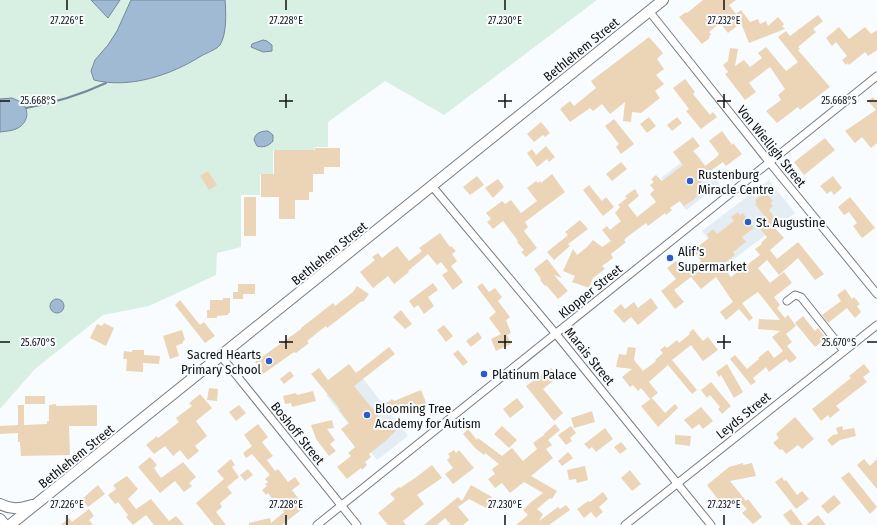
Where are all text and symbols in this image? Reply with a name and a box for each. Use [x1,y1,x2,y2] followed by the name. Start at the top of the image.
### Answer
[541,14,623,84] street label: Bethlehem Street
[50,15,84,27] text: 27.226°E
[269,15,303,27] text: 27.228°E
[488,15,522,27] text: 27.230°E
[707,15,741,27] text: 27.232°E
[20,95,56,107] text: 25.668°S
[821,95,857,107] text: 25.668°S
[734,103,810,191] street label: Von Wielligh Street
[698,167,774,197] place label: Rustenburg Miracle Centre
[685,176,695,186] marker: Rustenburg Miracle Centre
[756,215,825,230] place label: St. Augustine
[743,217,753,227] marker: St. Augustine
[289,218,371,288] street label: Bethlehem Street
[678,244,747,274] place label: Alif's Supermarket
[665,253,675,263] marker: Alif's Supermarket
[556,261,625,321] street label: Klopper Street
[562,324,618,389] street label: Marais Street
[21,337,55,349] text: 25.670°S
[822,337,856,349] text: 25.670°S
[181,347,262,377] place label: Sacred Hearts Primary School
[264,356,274,366] marker: Sacred Hearts Primary School
[492,367,576,382] place label: Platinum Palace
[479,369,489,379] marker: Platinum Palace
[713,389,774,442] street label: Leyds Street
[268,399,328,468] street label: Boshoff Street
[375,401,481,431] place label: Blooming Tree Academy for Autism
[362,410,372,420] marker: Blooming Tree Academy for Autism
[36,421,118,491] street label: Bethlehem Street
[50,499,84,511] text: 27.226°E
[269,499,303,511] text: 27.228°E
[488,499,522,511] text: 27.230°E
[707,499,741,511] text: 27.232°E

